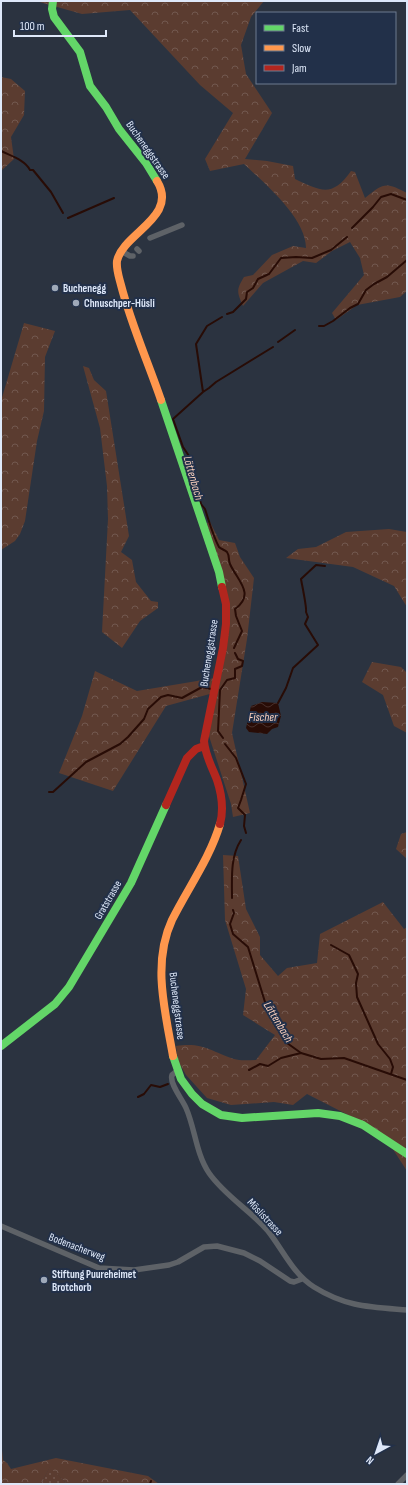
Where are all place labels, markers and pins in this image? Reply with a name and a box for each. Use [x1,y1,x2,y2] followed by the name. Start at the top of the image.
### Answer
[63,282,107,295] place label: Buchenegg
[50,283,60,293] marker: Buchenegg
[84,297,155,310] place label: Chnuschper-Hüsli
[71,298,81,308] marker: Chnuschper-Hüsli
[52,1268,136,1294] place label: Stiftung Puureheimet Brotchorb
[39,1275,49,1285] marker: Stiftung Puureheimet Brotchorb

